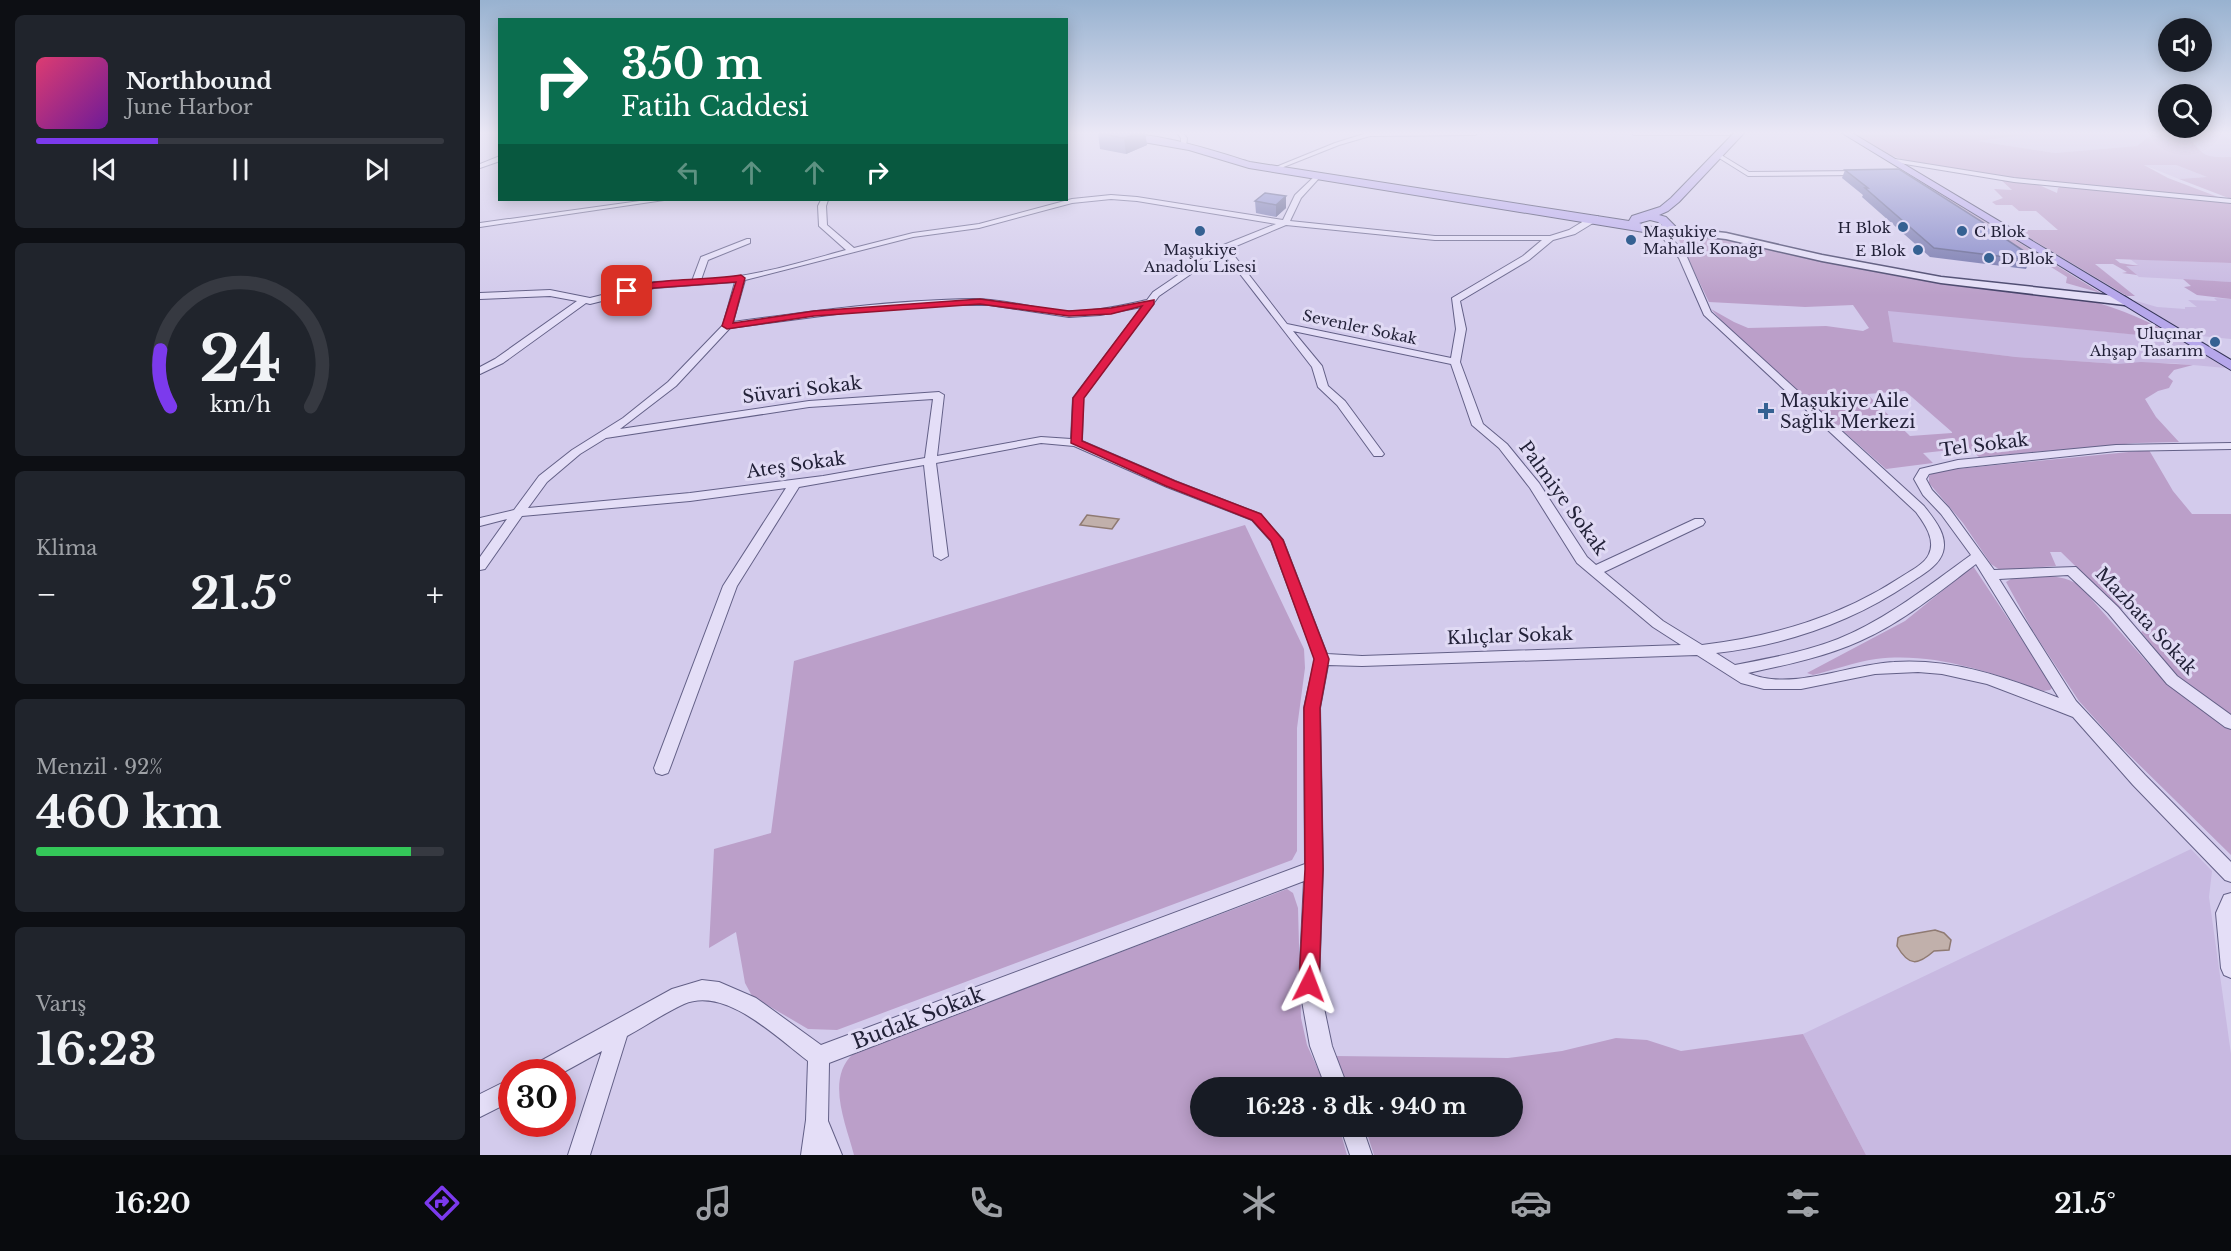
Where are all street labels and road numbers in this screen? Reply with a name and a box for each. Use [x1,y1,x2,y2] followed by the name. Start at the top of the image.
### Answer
[1301,306,1420,349] street label: Sevenler Sokak
[741,372,863,408] street label: Süvari Sokak
[1938,429,2030,461] street label: Tel Sokak
[1514,437,1612,559] street label: Palmiye Sokak
[744,447,847,483] street label: Ateş Sokak
[2091,563,2201,679] street label: Mazbata Sokak
[1446,623,1574,649] street label: Kılıçlar Sokak
[848,981,988,1055] street label: Budak Sokak

